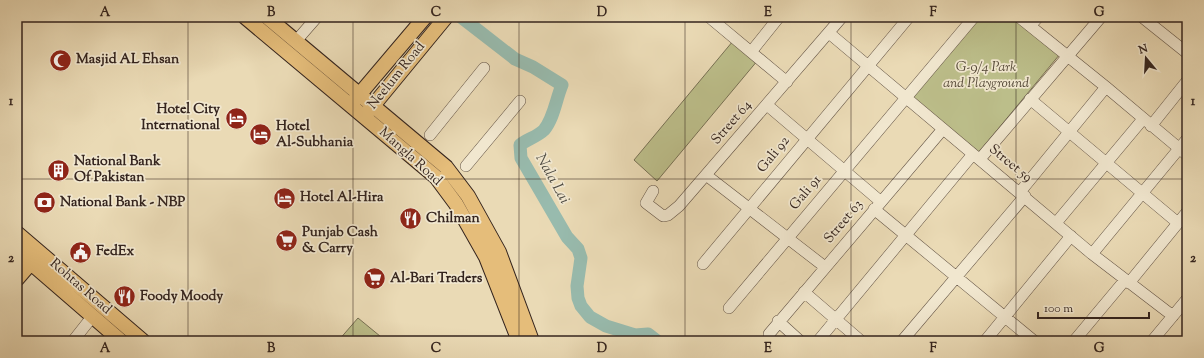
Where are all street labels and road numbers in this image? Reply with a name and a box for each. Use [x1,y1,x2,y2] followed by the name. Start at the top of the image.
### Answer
[363,38,431,114] street label: Neelum Road
[707,96,757,150] street label: Street 64
[374,123,446,191] street label: Mangla Road
[753,132,795,178] street label: Gali 92
[984,140,1036,188] street label: Street 59
[785,171,827,215] street label: Gali 91
[820,195,869,248] street label: Street 63
[45,254,115,320] street label: Rohtas Road

